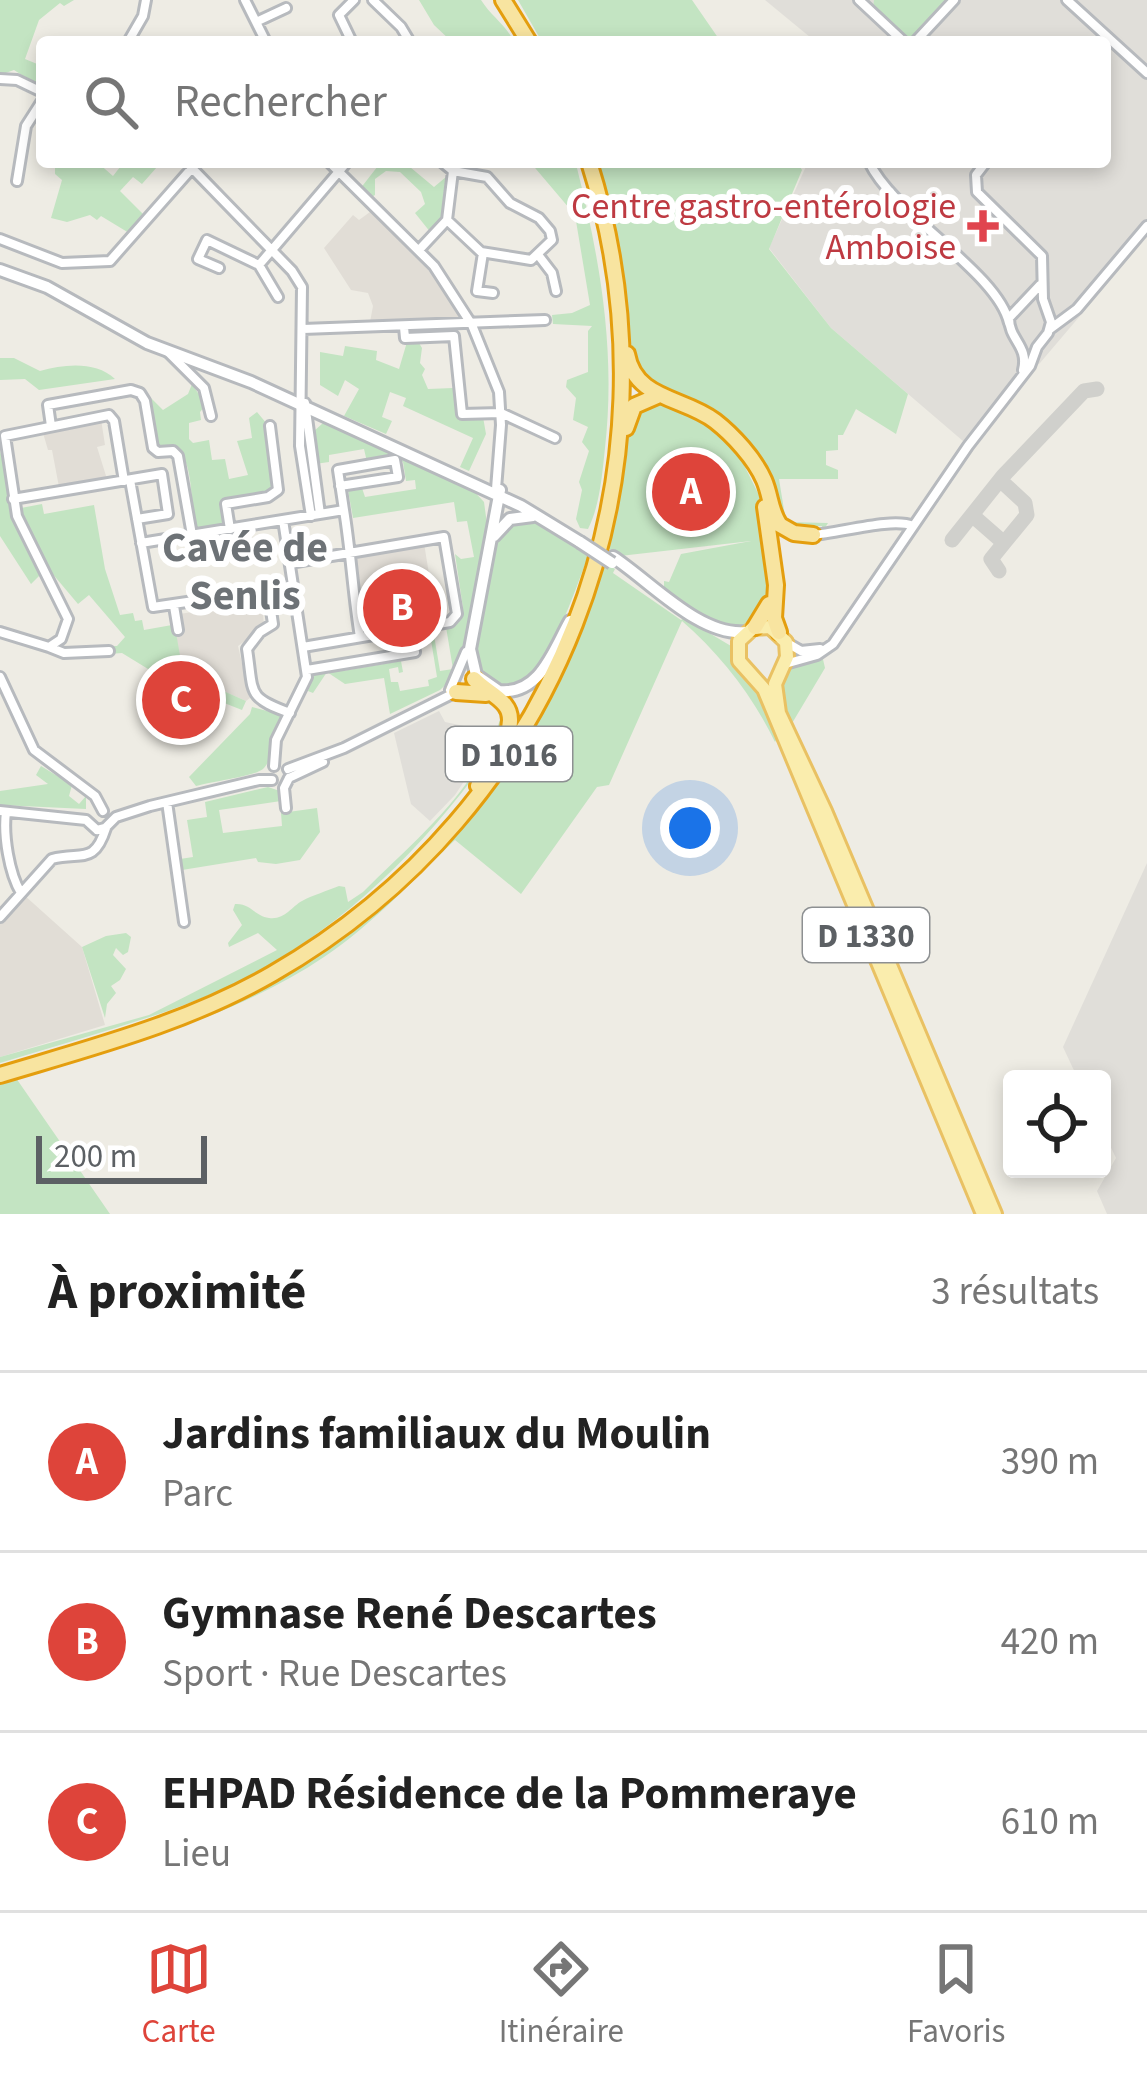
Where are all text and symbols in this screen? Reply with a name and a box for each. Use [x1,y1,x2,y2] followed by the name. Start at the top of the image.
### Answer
[36,36,1111,168] search box
[78,69,144,135] icon: search
[174,70,387,134] text: Rechercher
[571,181,956,273] place label: Centre gastro-entérologie Amboise
[967,210,999,242] marker: Centre gastro-entérologie Amboise
[652,447,730,537] pin: A
[162,518,328,626] district label: Cavée de Senlis
[363,563,441,653] pin: B
[142,655,220,745] pin: C
[446,727,572,781] road number: D 1016
[660,798,720,858] your location
[803,908,929,962] road number: D 1330
[1003,1070,1111,1178] map controls
[1003,1070,1111,1178] button: locate
[36,1130,207,1183] scale bar
[54,1133,137,1180] text: 200 m
[48,1256,306,1328] text: À proximité
[931,1264,1099,1320] text: 3 résultats
[162,1402,711,1466] text: Jardins familiaux du Moulin
[76,1434,98,1490] text: A
[1001,1434,1099,1490] text: 390 m
[162,1466,233,1522] text: Parc
[162,1582,657,1646] text: Gymnase René Descartes
[75,1614,99,1670] text: B
[1001,1614,1099,1670] text: 420 m
[162,1646,507,1702] text: Sport · Rue Descartes
[162,1762,857,1826] text: EHPAD Résidence de la Pommeraye
[76,1794,98,1850] text: C
[1001,1794,1099,1850] text: 610 m
[162,1826,231,1882] text: Lieu
[142,1936,216,2055] tab: Carte
[499,1936,624,2055] tab: Itinéraire
[907,1936,1005,2055] tab: Favoris

